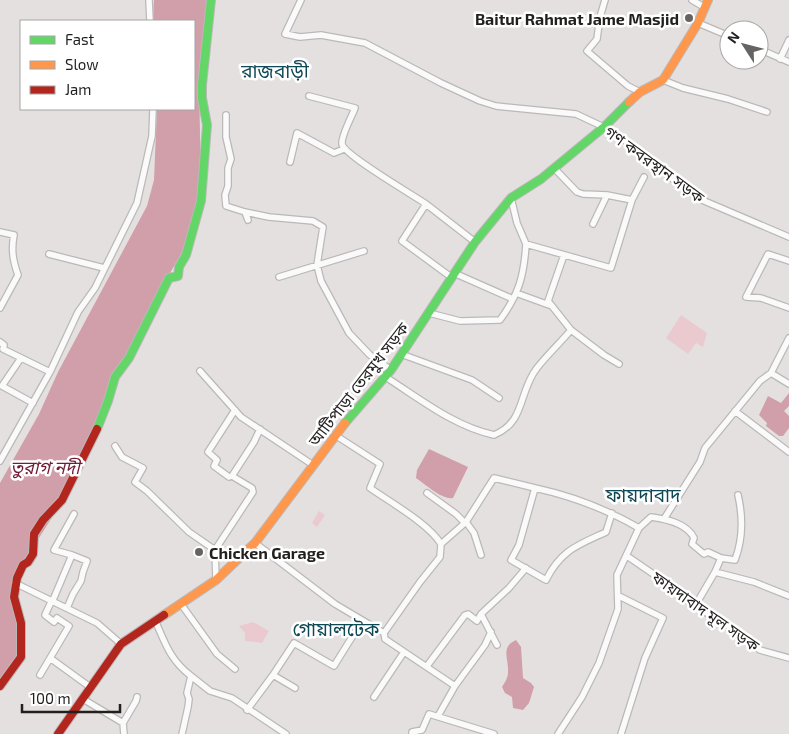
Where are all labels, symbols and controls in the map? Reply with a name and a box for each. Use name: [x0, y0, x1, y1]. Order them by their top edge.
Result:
place label: Baitur Rahmat Jame Masjid: [475, 9, 679, 28]
marker: Baitur Rahmat Jame Masjid: [683, 12, 695, 24]
legend: [20, 20, 195, 110]
north arrow: [719, 20, 769, 70]
text: N: [723, 28, 743, 46]
text: Fast: [65, 30, 95, 48]
text: Slow: [65, 55, 99, 73]
district label: রাজবাড়ী: [240, 59, 310, 82]
text: Jam: [65, 80, 91, 98]
street label: গণ কবরস্থান সড়ক: [601, 122, 709, 208]
street label: আটিপাড়া তেরমুখ সড়ক: [303, 318, 414, 451]
water label: তুরাগ নদী: [10, 456, 83, 479]
district label: ফায়দাবাদ: [604, 483, 681, 506]
place label: Chicken Garage: [209, 543, 325, 562]
marker: Chicken Garage: [193, 546, 205, 558]
street label: ফায়দাবাদ মূল সড়ক: [647, 566, 764, 656]
district label: গোয়ালটেক: [293, 617, 380, 640]
scale bar: [22, 682, 120, 714]
text: 100 m: [30, 689, 71, 707]

